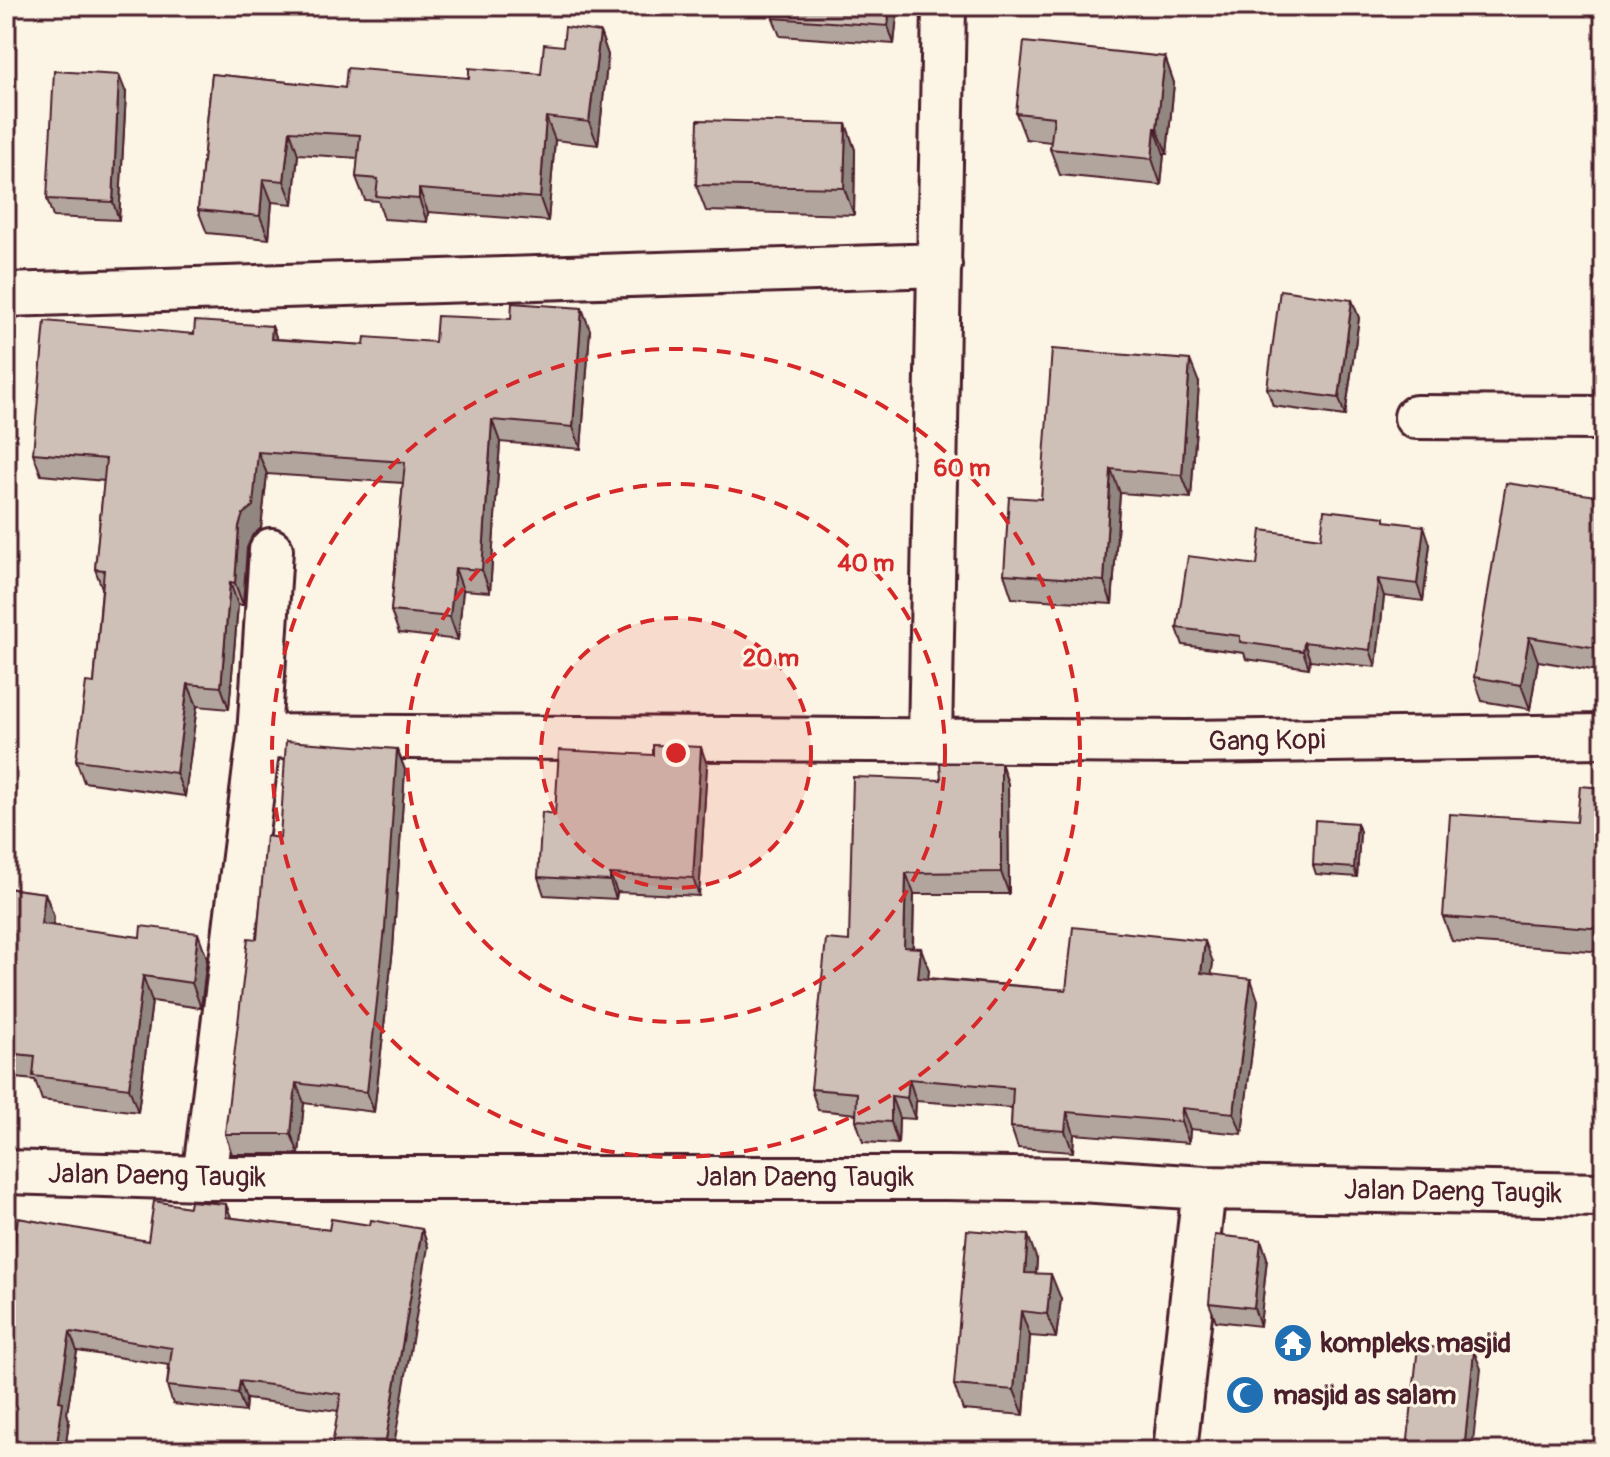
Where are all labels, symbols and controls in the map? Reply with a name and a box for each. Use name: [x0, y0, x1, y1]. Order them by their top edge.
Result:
text: 60 m: [934, 454, 990, 483]
text: 40 m: [838, 549, 894, 578]
text: 20 m: [743, 644, 799, 673]
street label: Gang Kopi: [1208, 722, 1326, 760]
centre of rings: [662, 739, 690, 767]
street label: Jalan Daeng Taugik: [48, 1157, 267, 1195]
street label: Jalan Daeng Taugik: [696, 1160, 914, 1195]
street label: Jalan Daeng Taugik: [1344, 1173, 1563, 1211]
temple icon: kompleks masjid: [1272, 1322, 1314, 1364]
place label: kompleks masjid: [1320, 1326, 1511, 1361]
mosque icon: masjid as salam: [1224, 1374, 1266, 1416]
place label: masjid as salam: [1273, 1378, 1456, 1413]

